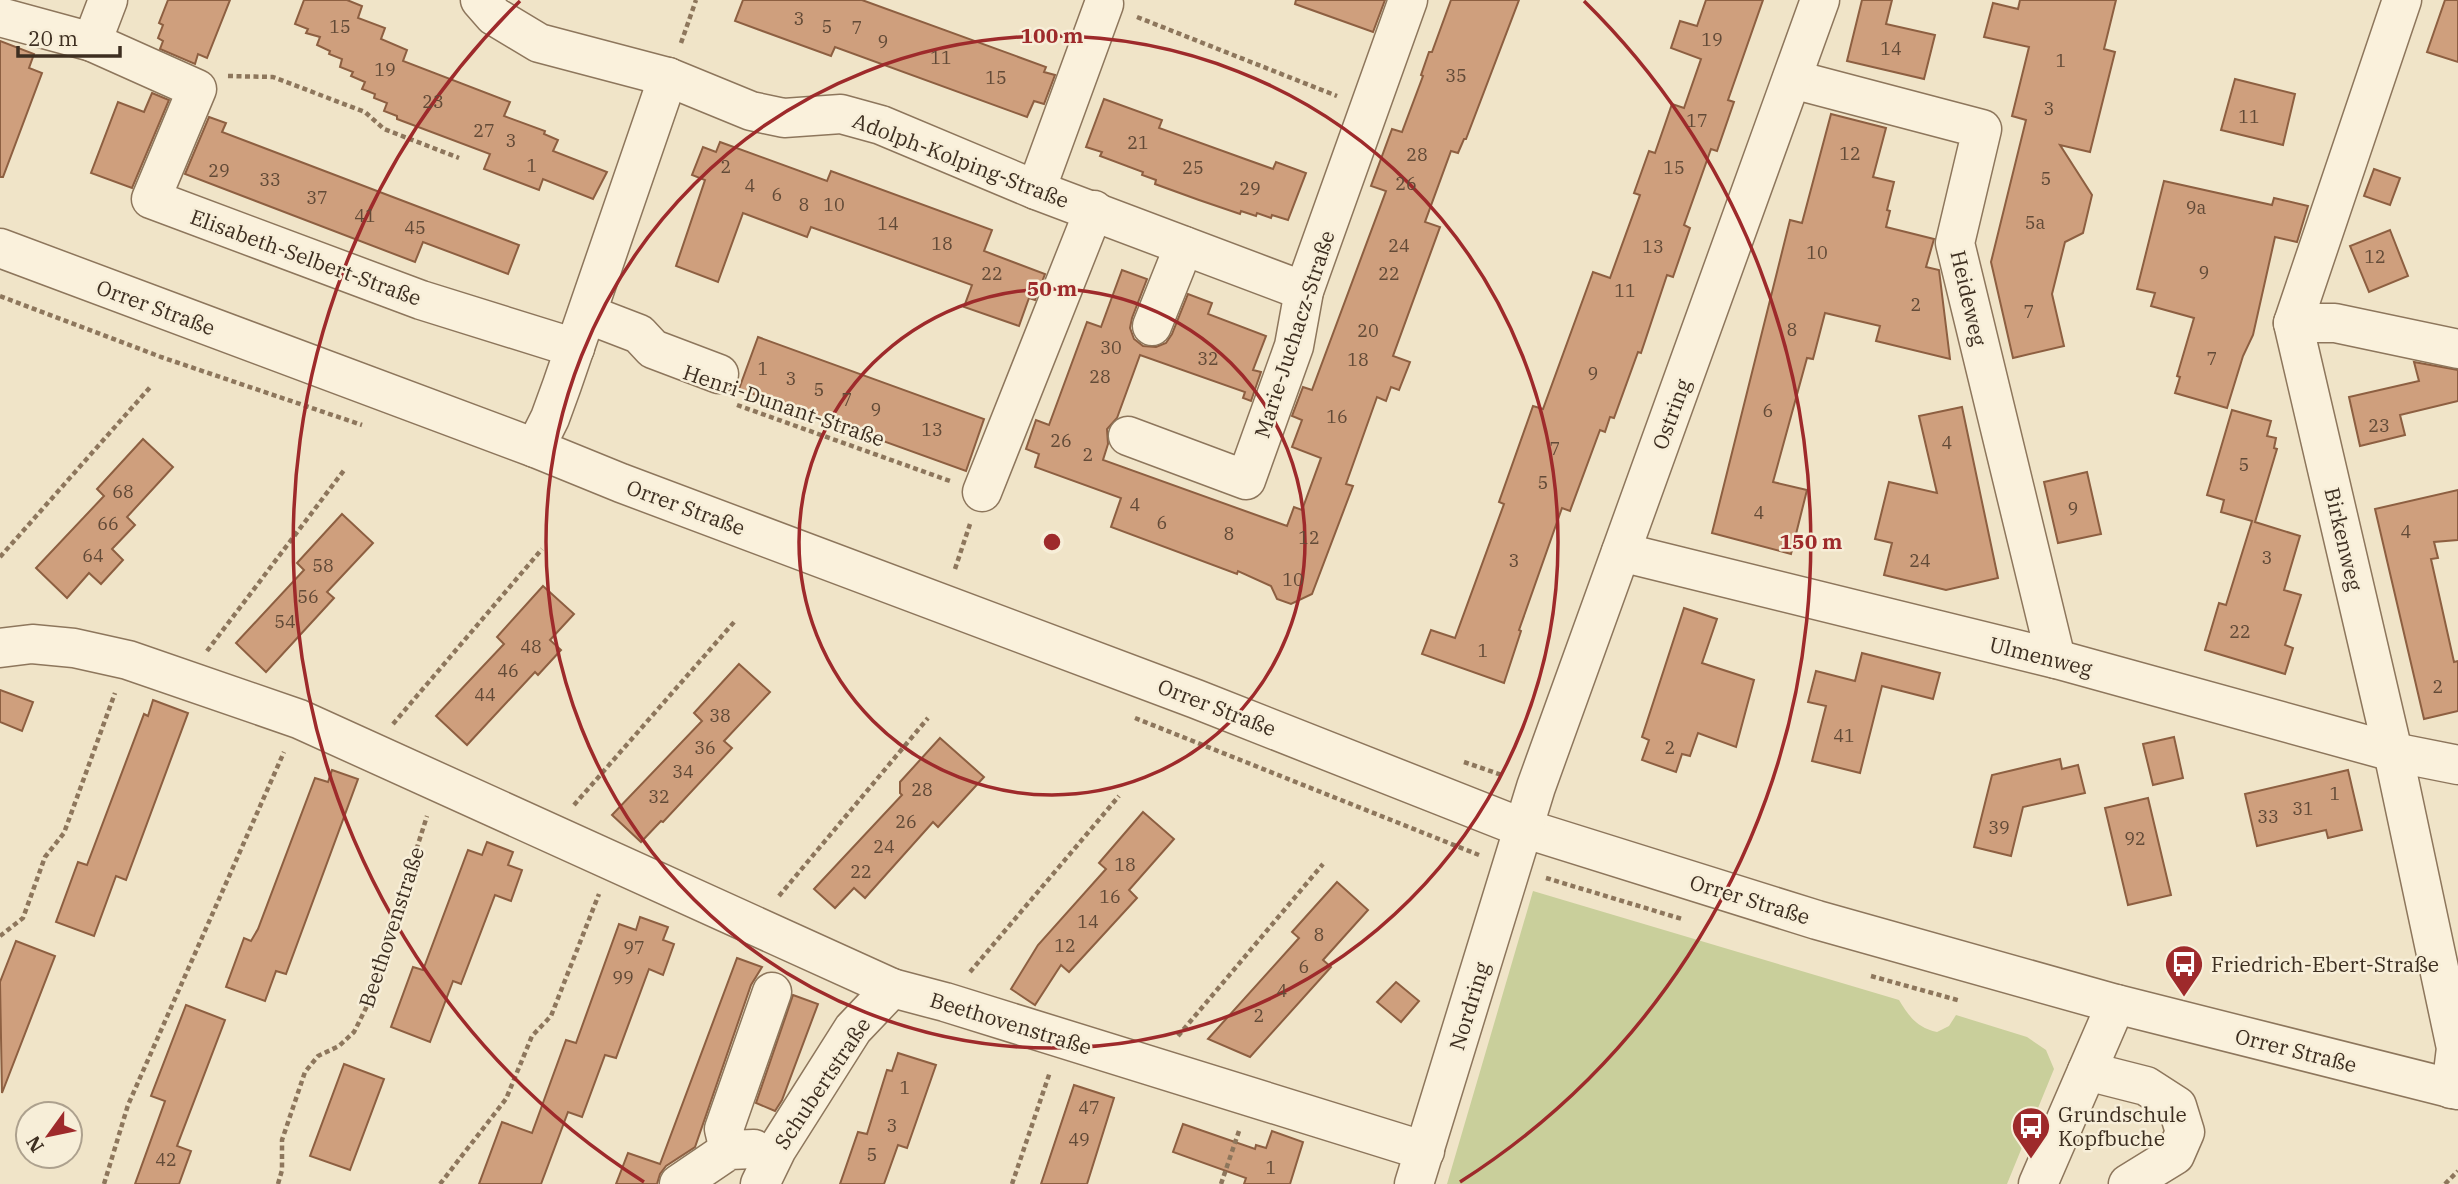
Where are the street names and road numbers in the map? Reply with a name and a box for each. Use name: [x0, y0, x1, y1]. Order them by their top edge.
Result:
street label: Adolph-Kolping-Straße: [849, 106, 1073, 214]
street label: Elisabeth-Selbert-Straße: [187, 202, 425, 312]
street label: Marie-Juchacz-Straße: [1247, 227, 1341, 441]
street label: Heideweg: [1944, 247, 1994, 349]
street label: Orrer Straße: [93, 273, 219, 341]
street label: Henri-Dunant-Straße: [679, 357, 889, 453]
street label: Ostring: [1645, 374, 1697, 453]
street label: Orrer Straße: [623, 473, 749, 541]
street label: Birkenweg: [2319, 485, 2370, 594]
street label: Ulmenweg: [1987, 630, 2096, 682]
street label: Orrer Straße: [1154, 672, 1280, 742]
street label: Beethovenstraße: [352, 843, 430, 1011]
street label: Orrer Straße: [1686, 867, 1814, 931]
street label: Nordring: [1442, 958, 1496, 1054]
street label: Beethovenstraße: [927, 985, 1095, 1061]
street label: Schubertstraße: [768, 1012, 876, 1154]
street label: Orrer Straße: [2232, 1021, 2360, 1079]

